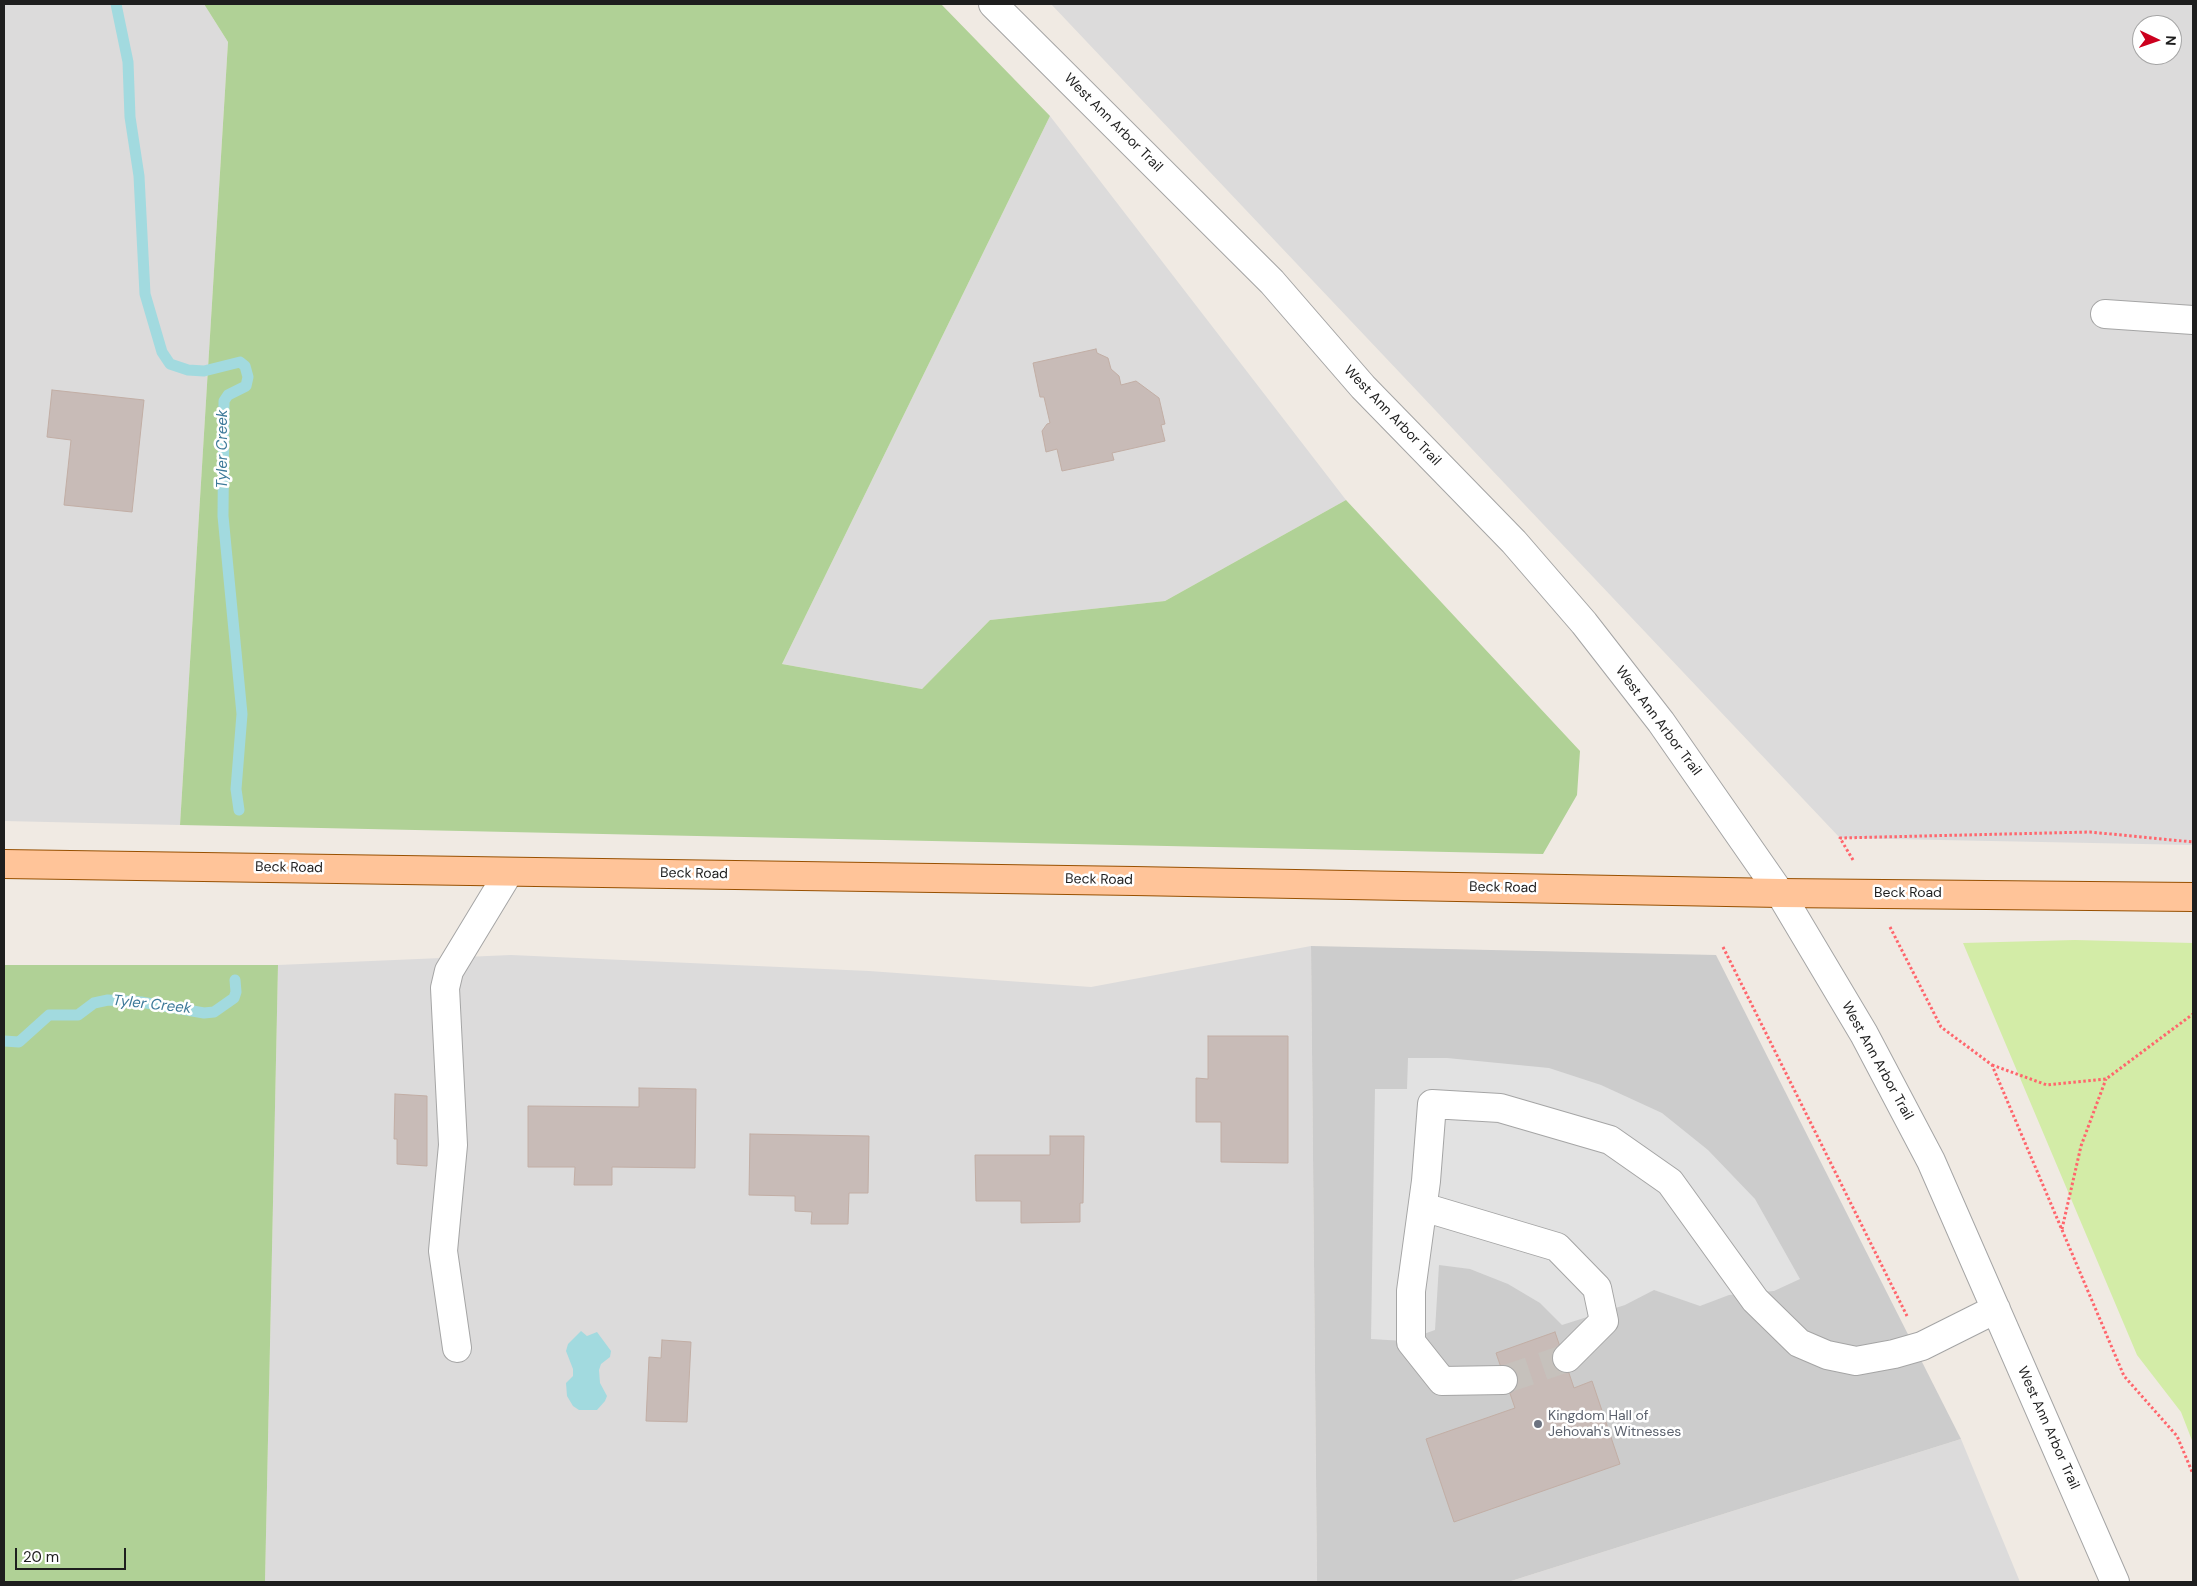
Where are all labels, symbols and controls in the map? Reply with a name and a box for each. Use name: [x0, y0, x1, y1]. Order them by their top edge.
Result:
north arrow: [2132, 15, 2182, 65]
text: N: [2162, 35, 2180, 46]
street label: West Ann Arbor Trail: [1060, 70, 1166, 176]
street label: West Ann Arbor Trail: [1340, 362, 1444, 470]
water label: Tyler Creek: [214, 410, 232, 488]
street label: West Ann Arbor Trail: [1611, 663, 1705, 779]
street label: Beck Road: [255, 859, 323, 877]
street label: Beck Road: [660, 865, 728, 883]
street label: Beck Road: [1065, 871, 1133, 889]
street label: Beck Road: [1469, 879, 1537, 897]
street label: Beck Road: [1874, 885, 1942, 901]
water label: Tyler Creek: [112, 992, 192, 1018]
street label: West Ann Arbor Trail: [1838, 999, 1916, 1123]
street label: West Ann Arbor Trail: [2013, 1364, 2083, 1492]
place label: Kingdom Hall of Jehovah's Witnesses: [1548, 1408, 1681, 1440]
marker: Kingdom Hall of Jehovah's Witnesses: [1532, 1418, 1544, 1430]
scale bar: [18, 1538, 129, 1570]
text: 20 m: [23, 1547, 59, 1567]

